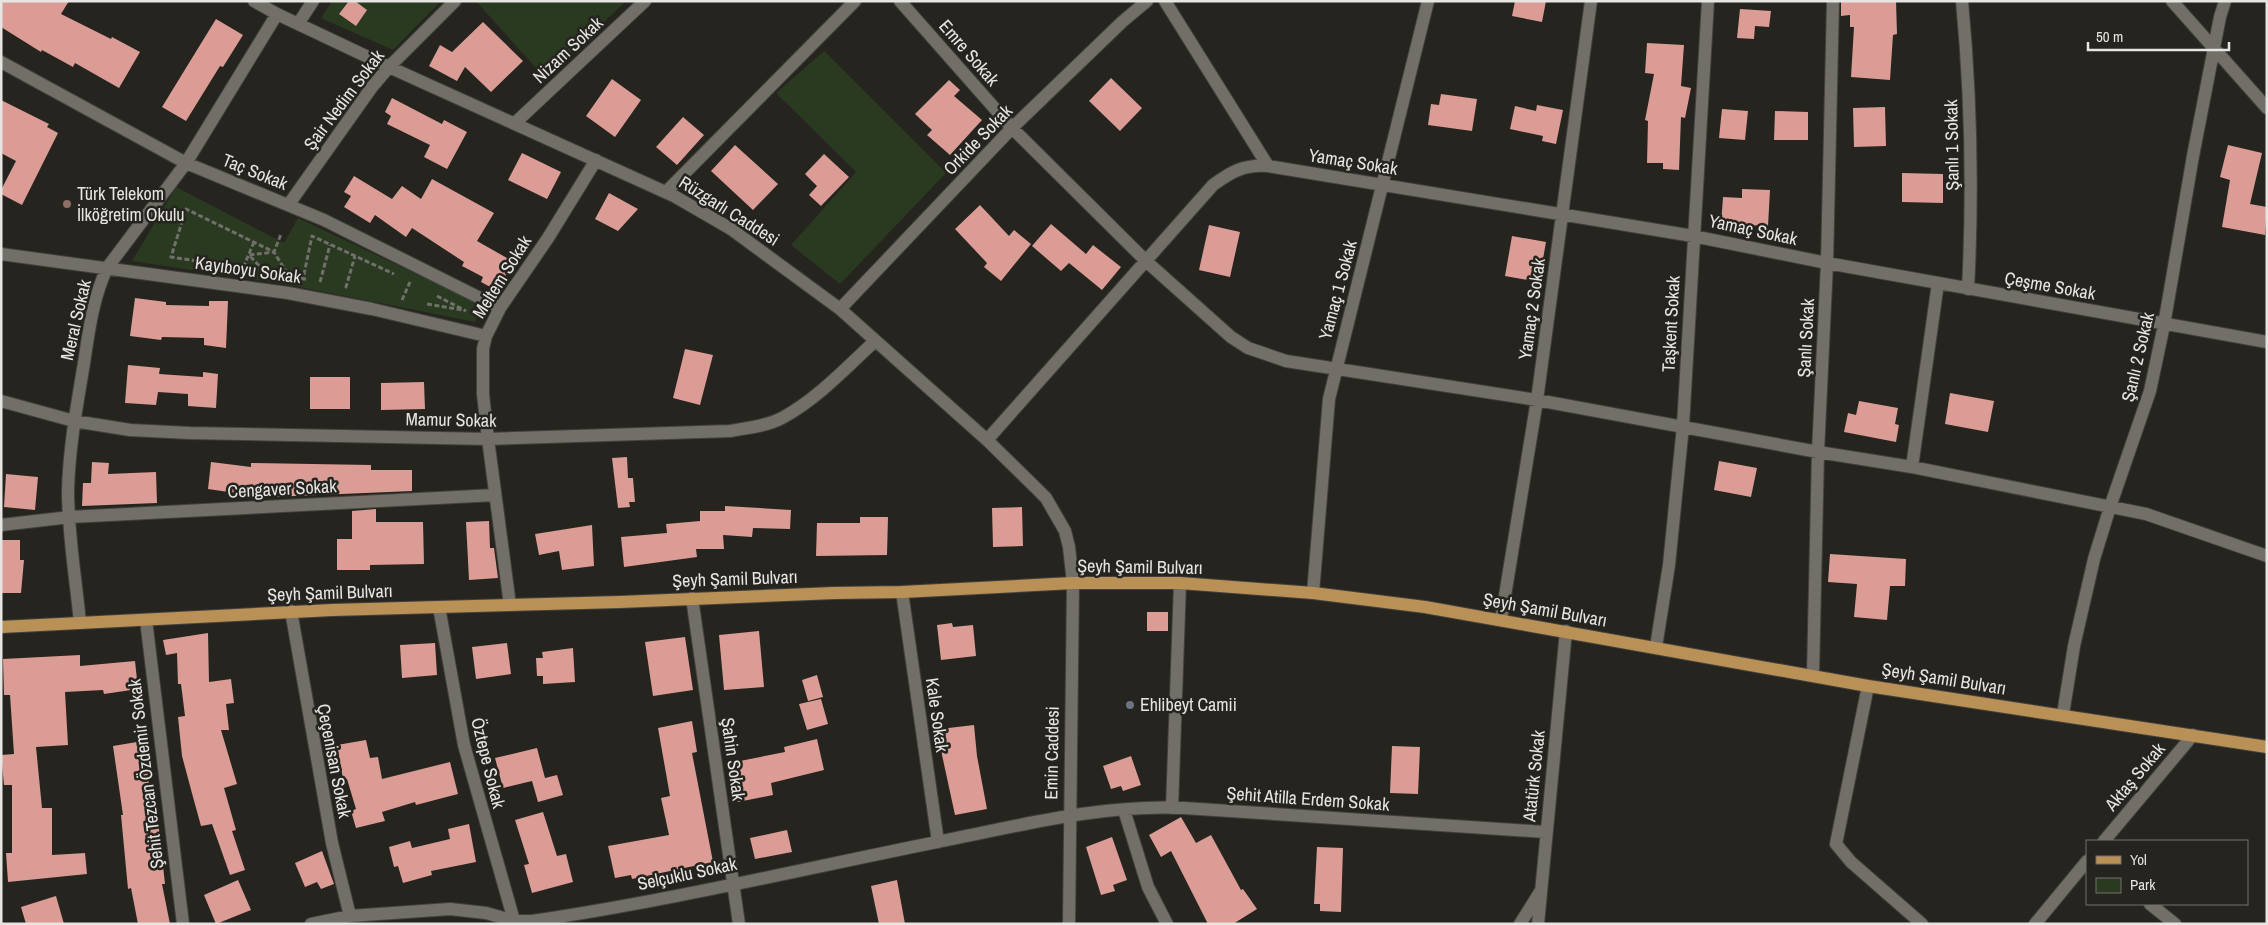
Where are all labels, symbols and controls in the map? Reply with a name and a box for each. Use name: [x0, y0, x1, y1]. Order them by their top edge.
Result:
street label: Nizam Sokak: [527, 10, 609, 89]
street label: Emre Sokak: [934, 14, 1006, 92]
scale bar: [2088, 20, 2229, 52]
text: 50 m: [2096, 26, 2123, 47]
street label: Şair Nedim Sokak: [298, 44, 390, 155]
street label: Orkide Sokak: [938, 98, 1018, 181]
street label: Şanlı 1 Sokak: [1938, 99, 1965, 191]
street label: Yamaç Sokak: [1307, 142, 1400, 181]
street label: Taç Sokak: [219, 147, 292, 196]
street label: Rüzgarlı Caddesi: [674, 170, 784, 251]
place label: Türk Telekom İlköğretim Okulu: [77, 181, 184, 227]
marker: Türk Telekom İlköğretim Okulu: [61, 198, 73, 210]
street label: Yamaç Sokak: [1706, 208, 1800, 251]
street label: Meltem Sokak: [466, 230, 537, 323]
street label: Yamaç 1 Sokak: [1312, 237, 1363, 343]
street label: Kayıboyu Sokak: [194, 250, 303, 289]
street label: Yamaç 2 Sokak: [1512, 256, 1551, 361]
street label: Çeşme Sokak: [2003, 265, 2098, 306]
street label: Taşkent Sokak: [1655, 275, 1686, 373]
street label: Meral Sokak: [54, 277, 97, 363]
street label: Şanlı Sokak: [1791, 297, 1820, 378]
street label: Şanlı 2 Sokak: [2115, 309, 2160, 404]
street label: Mamur Sokak: [405, 406, 497, 433]
street label: Cengaver Sokak: [227, 473, 338, 504]
street label: Şeyh Şamil Bulvarı: [1077, 553, 1203, 580]
street label: Şeyh Şamil Bulvarı: [672, 564, 798, 593]
street label: Şeyh Şamil Bulvarı: [267, 578, 393, 607]
street label: Şeyh Şamil Bulvarı: [1481, 586, 1609, 633]
street label: Şeyh Şamil Bulvarı: [1880, 656, 2008, 701]
street label: Kale Sokak: [920, 676, 955, 754]
street label: Şehit Tezcan Özdemir Sokak: [121, 677, 170, 870]
place label: Ehlibeyt Camii: [1140, 692, 1237, 717]
marker: Ehlibeyt Camii: [1124, 699, 1136, 711]
street label: Çeçenisan Sokak: [311, 702, 358, 821]
street label: Emin Caddesi: [1038, 706, 1065, 800]
street label: Öztepe Sokak: [465, 715, 512, 811]
street label: Şahin Sokak: [715, 716, 752, 803]
street label: Atatürk Sokak: [1516, 728, 1551, 824]
street label: Aktaş Sokak: [2098, 737, 2171, 817]
street label: Şehit Atilla Erdem Sokak: [1226, 780, 1391, 817]
legend: [2086, 840, 2248, 905]
text: Yol: [2130, 849, 2147, 870]
street label: Selçuklu Sokak: [635, 851, 739, 896]
text: Park: [2130, 874, 2156, 895]

